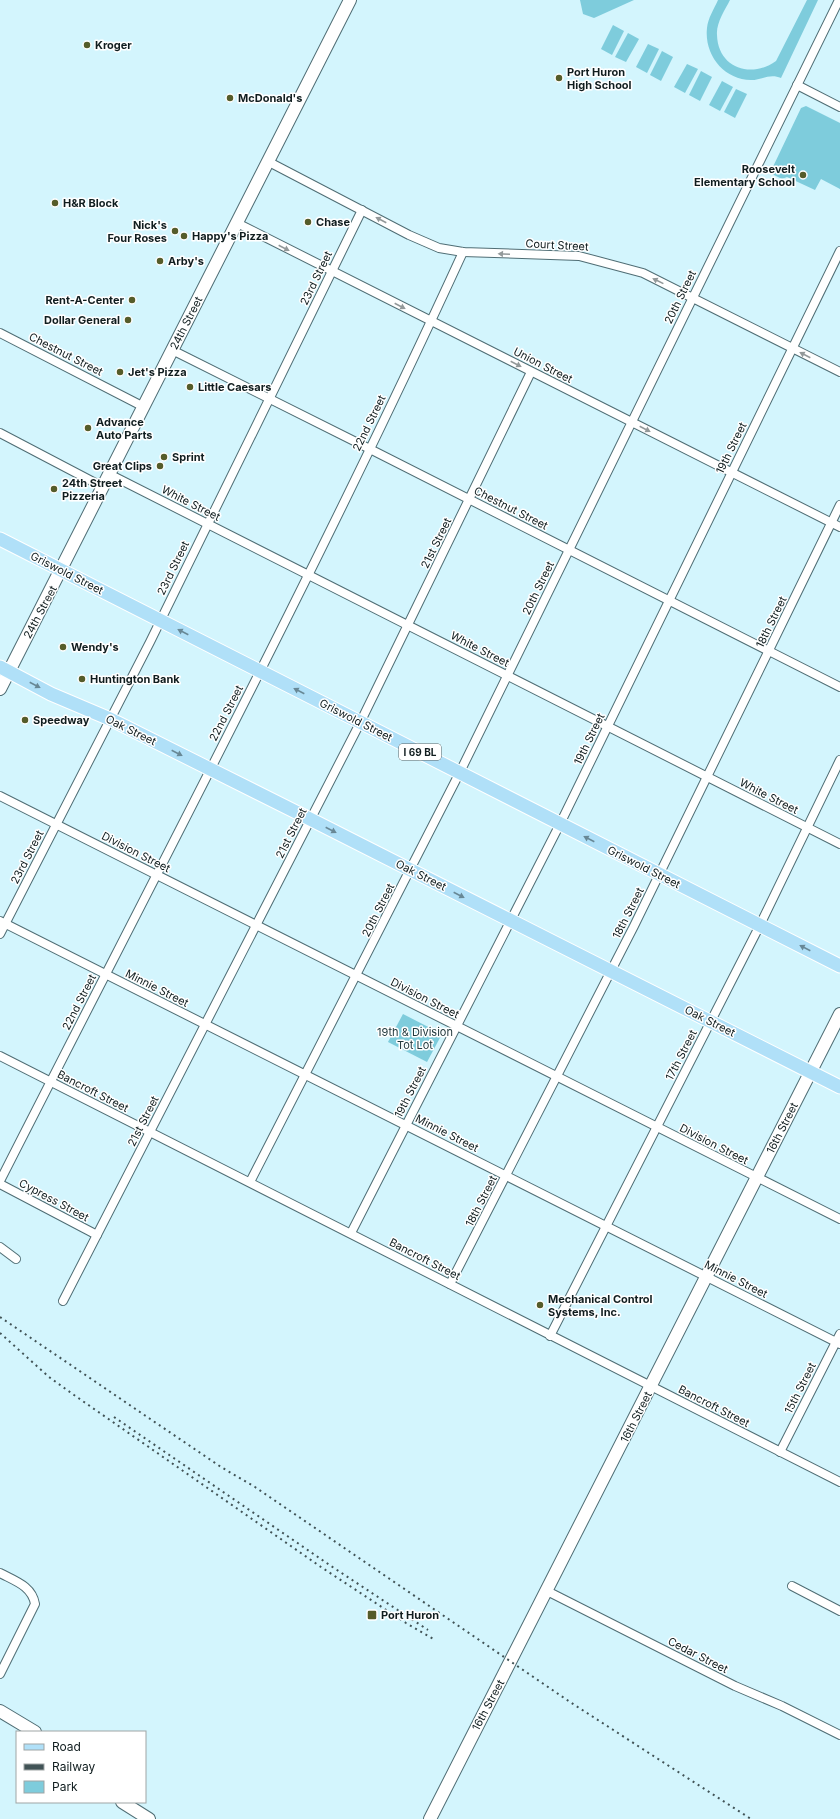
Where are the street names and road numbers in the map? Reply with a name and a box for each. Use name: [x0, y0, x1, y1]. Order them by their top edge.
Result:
street label: Court Street: [525, 236, 589, 254]
street label: 23rd Street: [297, 248, 335, 307]
street label: 20th Street: [661, 267, 699, 326]
street label: 24th Street: [167, 294, 206, 352]
street label: Chestnut Street: [27, 329, 106, 379]
street label: Union Street: [511, 344, 575, 386]
street label: 22nd Street: [349, 392, 389, 453]
street label: 19th Street: [712, 420, 750, 476]
street label: White Street: [159, 482, 223, 524]
street label: Chestnut Street: [472, 483, 551, 533]
street label: 21st Street: [418, 515, 454, 571]
street label: 23rd Street: [154, 538, 192, 597]
street label: Griswold Street: [28, 549, 106, 598]
street label: 20th Street: [519, 558, 557, 617]
street label: 24th Street: [20, 583, 60, 641]
street label: 18th Street: [753, 594, 790, 650]
street label: White Street: [448, 628, 512, 670]
street label: 22nd Street: [206, 682, 246, 743]
street label: Griswold Street: [317, 696, 395, 745]
street label: 19th Street: [570, 711, 608, 767]
street label: Oak Street: [103, 712, 159, 748]
road number: I 69 BL: [399, 744, 441, 760]
street label: White Street: [737, 775, 801, 817]
street label: 21st Street: [272, 805, 310, 861]
street label: 23rd Street: [8, 827, 47, 886]
street label: Division Street: [99, 829, 173, 875]
street label: Griswold Street: [605, 843, 683, 892]
street label: Oak Street: [393, 856, 449, 894]
street label: 20th Street: [359, 881, 398, 939]
street label: 18th Street: [609, 885, 647, 941]
street label: Minnie Street: [123, 966, 191, 1010]
street label: 22nd Street: [59, 971, 99, 1032]
street label: Division Street: [388, 975, 462, 1021]
street label: Oak Street: [682, 1002, 738, 1040]
street label: 17th Street: [662, 1027, 700, 1083]
street label: 19th Street: [391, 1064, 429, 1120]
street label: Bancroft Street: [55, 1067, 131, 1115]
street label: 21st Street: [124, 1093, 162, 1149]
street label: 16th Street: [763, 1100, 801, 1156]
street label: Minnie Street: [413, 1111, 481, 1155]
street label: Division Street: [677, 1121, 751, 1167]
street label: 18th Street: [462, 1173, 500, 1229]
street label: Cypress Street: [17, 1176, 92, 1224]
street label: Bancroft Street: [387, 1235, 463, 1283]
street label: Minnie Street: [702, 1257, 770, 1301]
street label: 15th Street: [781, 1360, 819, 1416]
street label: Bancroft Street: [676, 1382, 752, 1430]
street label: 16th Street: [617, 1389, 655, 1445]
street label: Cedar Street: [666, 1634, 731, 1676]
street label: 16th Street: [469, 1677, 507, 1733]

